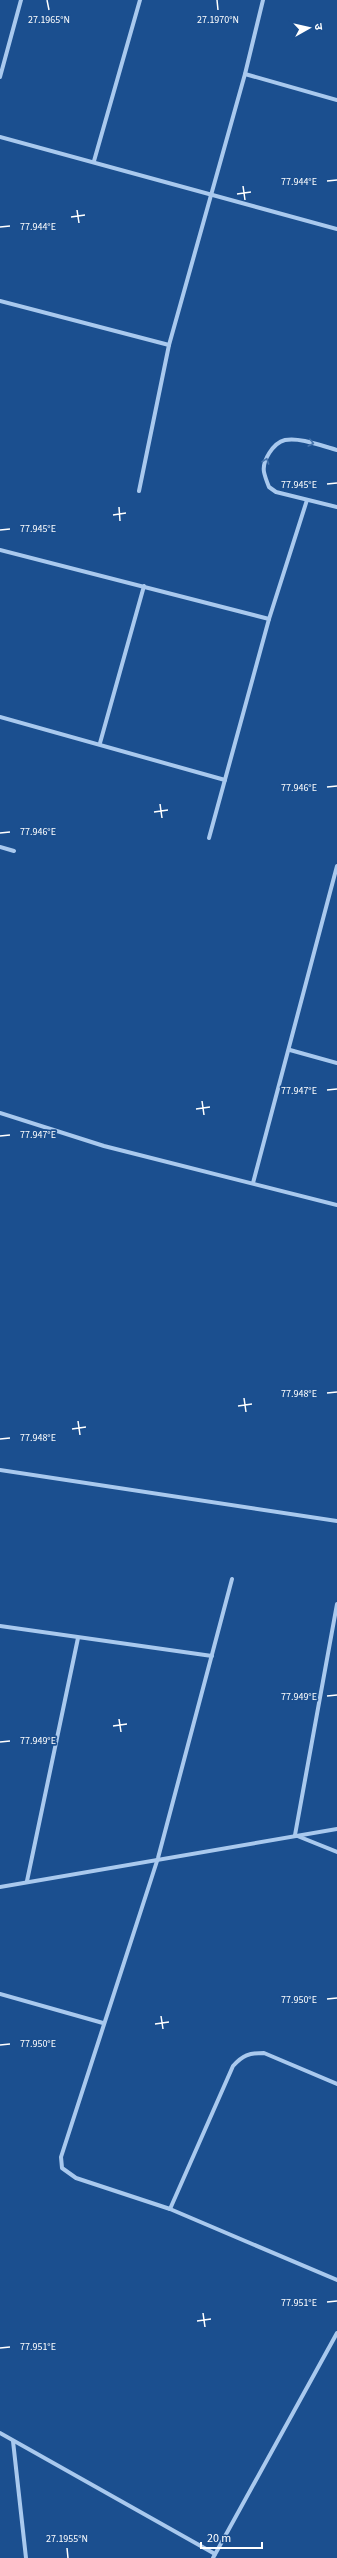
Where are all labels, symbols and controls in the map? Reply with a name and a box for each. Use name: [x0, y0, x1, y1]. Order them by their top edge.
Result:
north arrow: [289, 8, 329, 48]
text: 27.1965°N: [28, 13, 70, 27]
text: 27.1970°N: [197, 13, 239, 27]
text: उ: [311, 22, 326, 31]
text: 77.944°E: [281, 175, 317, 189]
text: 77.944°E: [20, 220, 56, 234]
one-way arrow: [308, 439, 314, 447]
one-way arrow: [262, 457, 270, 464]
text: 77.945°E: [281, 478, 317, 492]
text: 77.945°E: [20, 522, 56, 536]
text: 77.946°E: [281, 781, 317, 795]
text: 77.946°E: [20, 825, 56, 839]
text: 77.947°E: [281, 1084, 317, 1098]
text: 77.947°E: [20, 1128, 56, 1142]
text: 77.948°E: [281, 1387, 317, 1401]
text: 77.948°E: [20, 1431, 56, 1445]
text: 77.949°E: [281, 1690, 317, 1704]
text: 77.949°E: [20, 1734, 56, 1748]
text: 77.950°E: [281, 1993, 317, 2007]
text: 77.950°E: [20, 2037, 56, 2051]
text: 77.951°E: [281, 2296, 317, 2310]
text: 77.951°E: [20, 2340, 56, 2354]
scale bar: [201, 2524, 262, 2550]
text: 20 m: [207, 2530, 231, 2547]
text: 27.1955°N: [46, 2532, 88, 2546]

